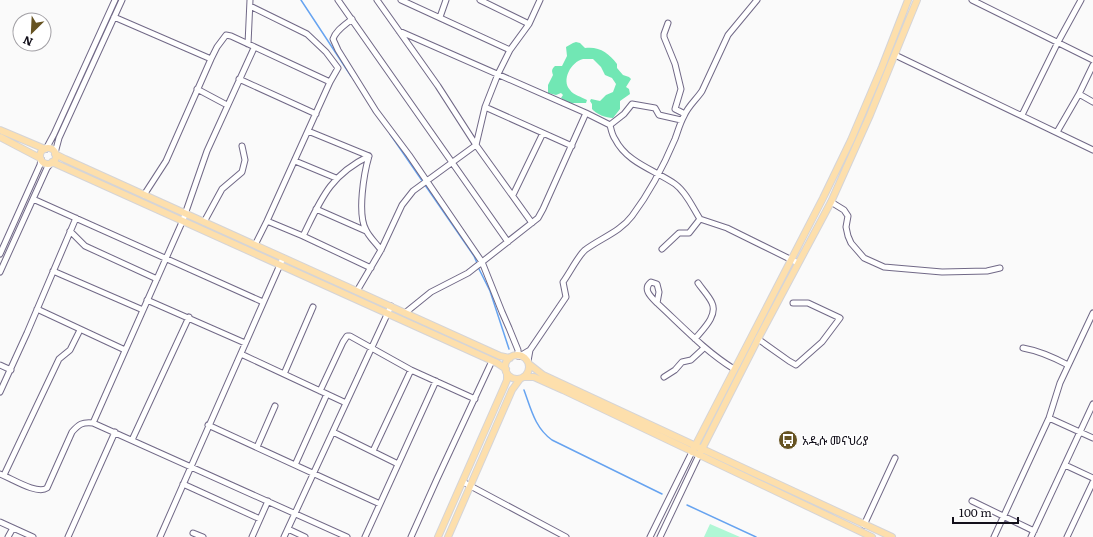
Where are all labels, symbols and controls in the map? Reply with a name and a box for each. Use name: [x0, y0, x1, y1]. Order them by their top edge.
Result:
north arrow: [12, 12, 52, 52]
text: N: [20, 33, 35, 51]
bus stop icon: አዲሱ መናህሪያ: [777, 429, 799, 451]
place label: አዲሱ መናህሪያ: [802, 431, 869, 449]
scale bar: [953, 499, 1018, 525]
text: 100 m: [959, 503, 992, 521]

